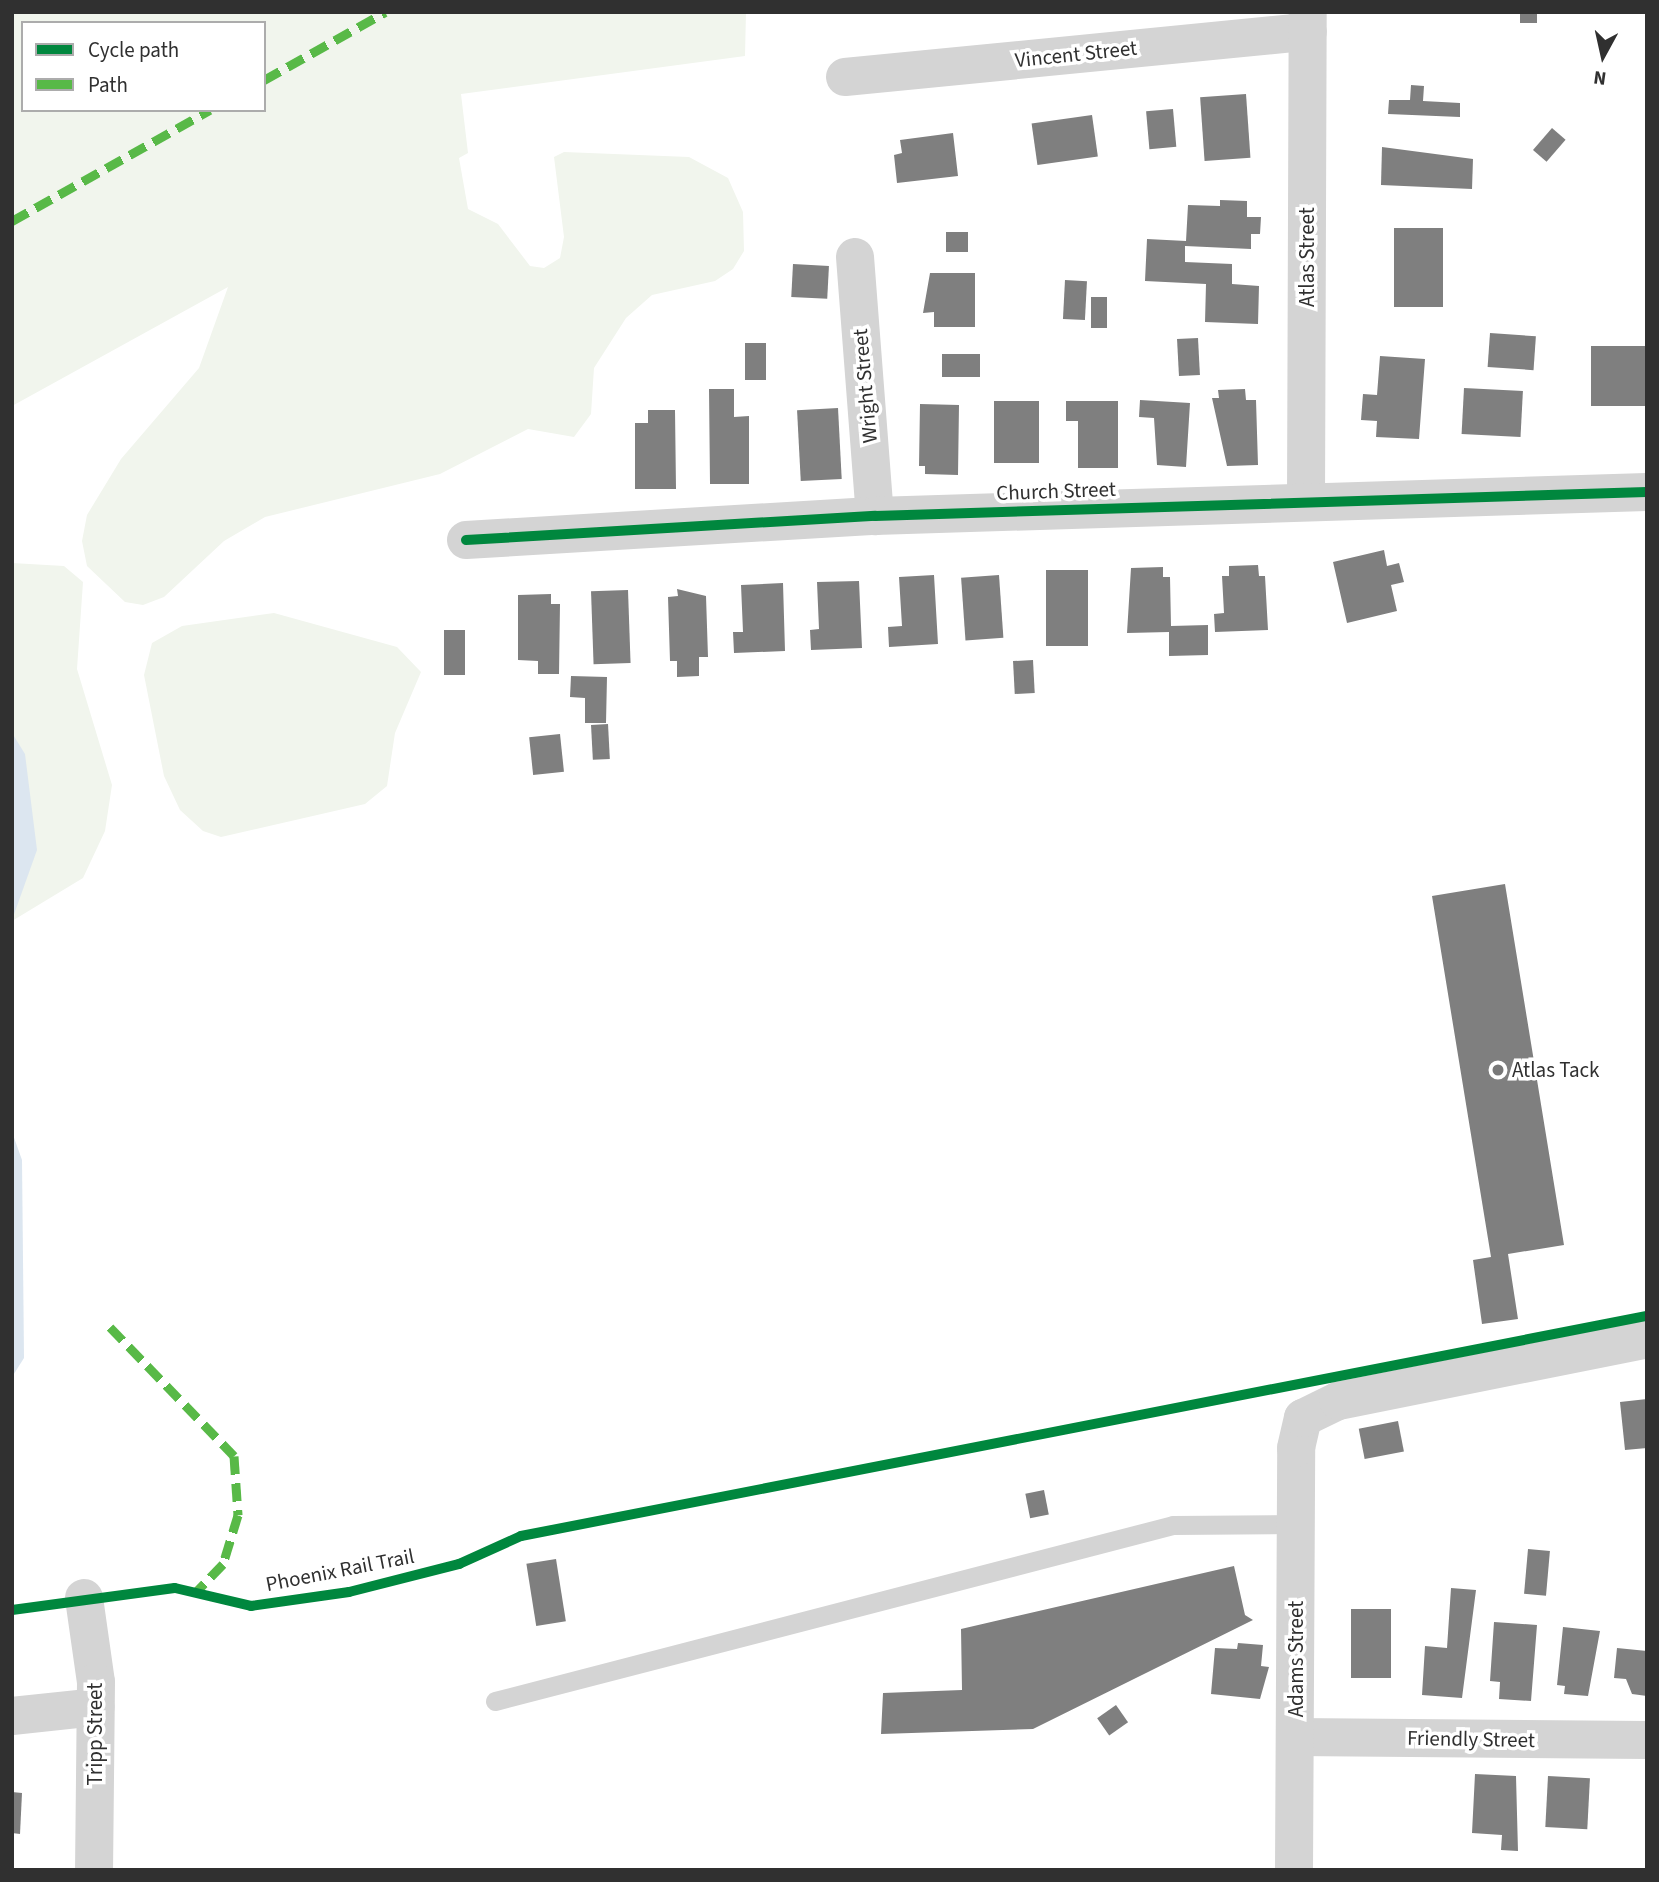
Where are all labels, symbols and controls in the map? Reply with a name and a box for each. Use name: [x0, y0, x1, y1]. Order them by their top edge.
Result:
legend: [21, 21, 266, 112]
north arrow: [1568, 21, 1638, 91]
text: Cycle path: [88, 35, 179, 65]
street label: Vincent Street: [1014, 35, 1138, 73]
text: N: [1592, 63, 1608, 92]
text: Path: [88, 70, 128, 100]
street label: Atlas Street: [1294, 207, 1320, 307]
street label: Wright Street: [847, 328, 883, 444]
street label: Church Street: [996, 476, 1116, 506]
place label: Atlas Tack: [1512, 1057, 1599, 1083]
marker: Atlas Tack: [1490, 1062, 1506, 1078]
street label: Phoenix Rail Trail: [264, 1543, 416, 1597]
street label: Adams Street: [1283, 1601, 1309, 1717]
street label: Tripp Street: [82, 1683, 108, 1785]
street label: Friendly Street: [1407, 1725, 1535, 1753]

